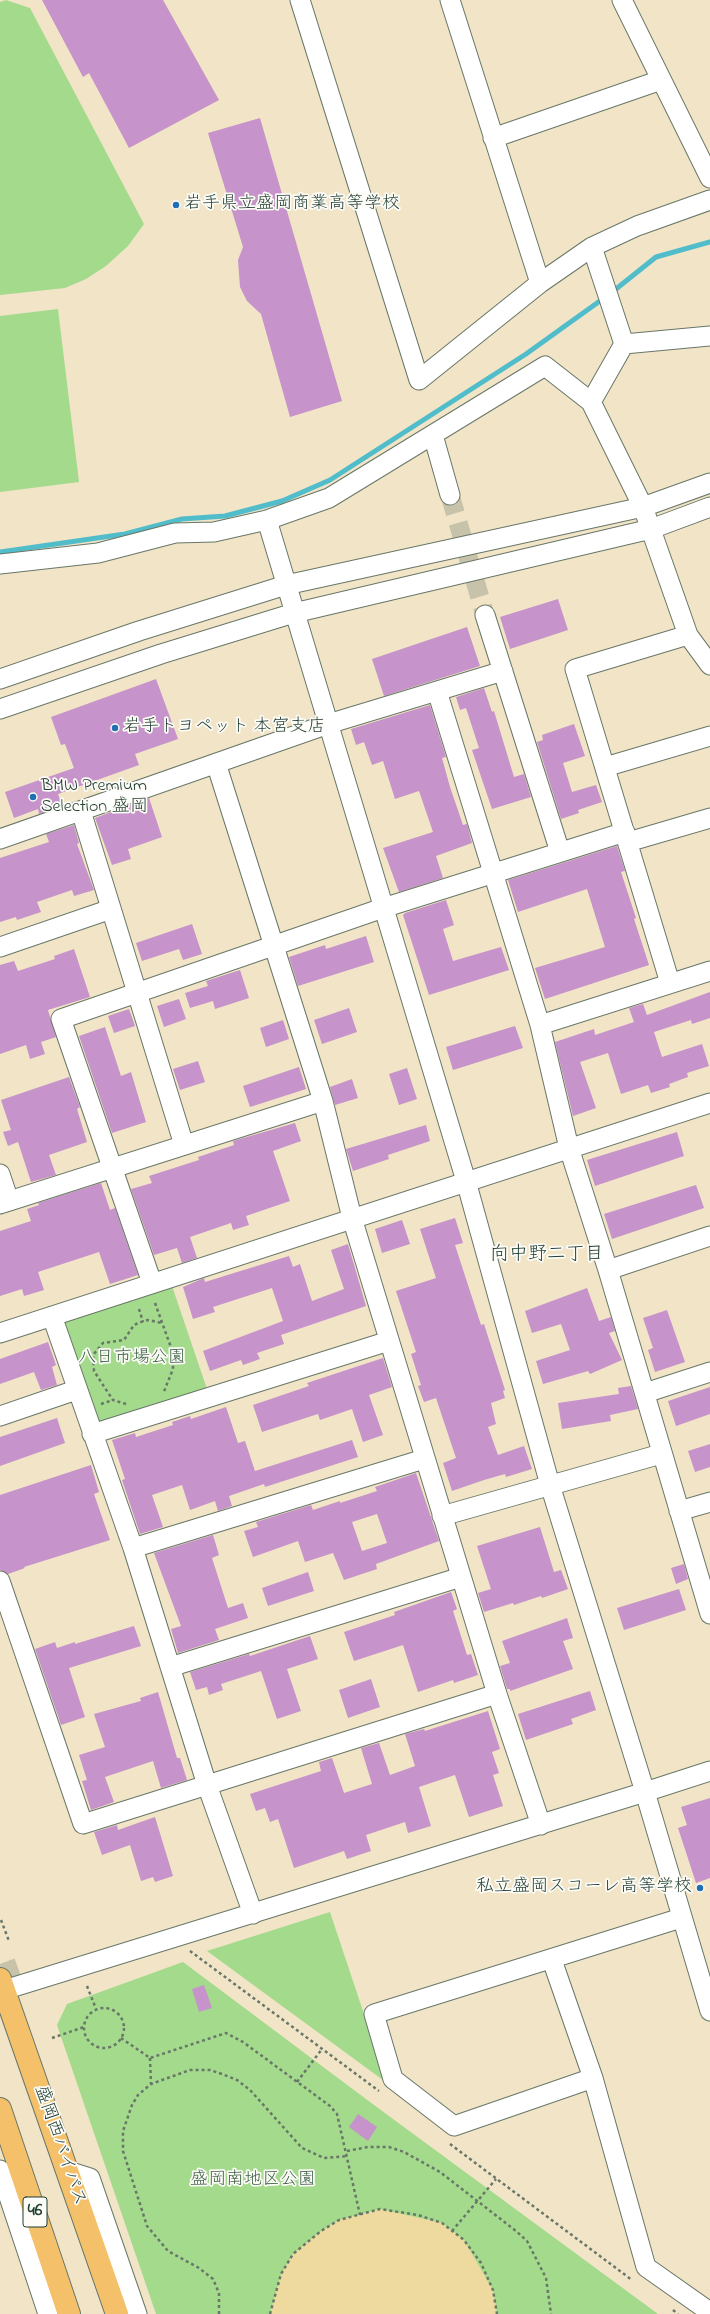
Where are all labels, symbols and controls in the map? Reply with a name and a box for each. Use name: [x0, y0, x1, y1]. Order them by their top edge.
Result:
place label: 岩手県立盛岡商業高等学校: [184, 194, 400, 216]
marker: 岩手県立盛岡商業高等学校: [171, 200, 181, 210]
place label: 岩手トヨペット 本宮支店: [123, 717, 325, 739]
marker: 岩手トヨペット 本宮支店: [110, 723, 120, 733]
place label: BMW Premium Selection 盛岡: [41, 776, 148, 818]
marker: BMW Premium Selection 盛岡: [28, 792, 38, 802]
district label: 向中野二丁目: [490, 1245, 604, 1267]
park label: 八日市場公園: [78, 1348, 186, 1370]
place label: 私立盛岡スコーレ高等学校: [476, 1877, 692, 1899]
marker: 私立盛岡スコーレ高等学校: [695, 1883, 705, 1893]
street label: 盛岡西バイパス: [28, 2083, 90, 2209]
park label: 盛岡南地区公園: [190, 2170, 316, 2192]
road number: 46: [23, 2197, 47, 2227]

